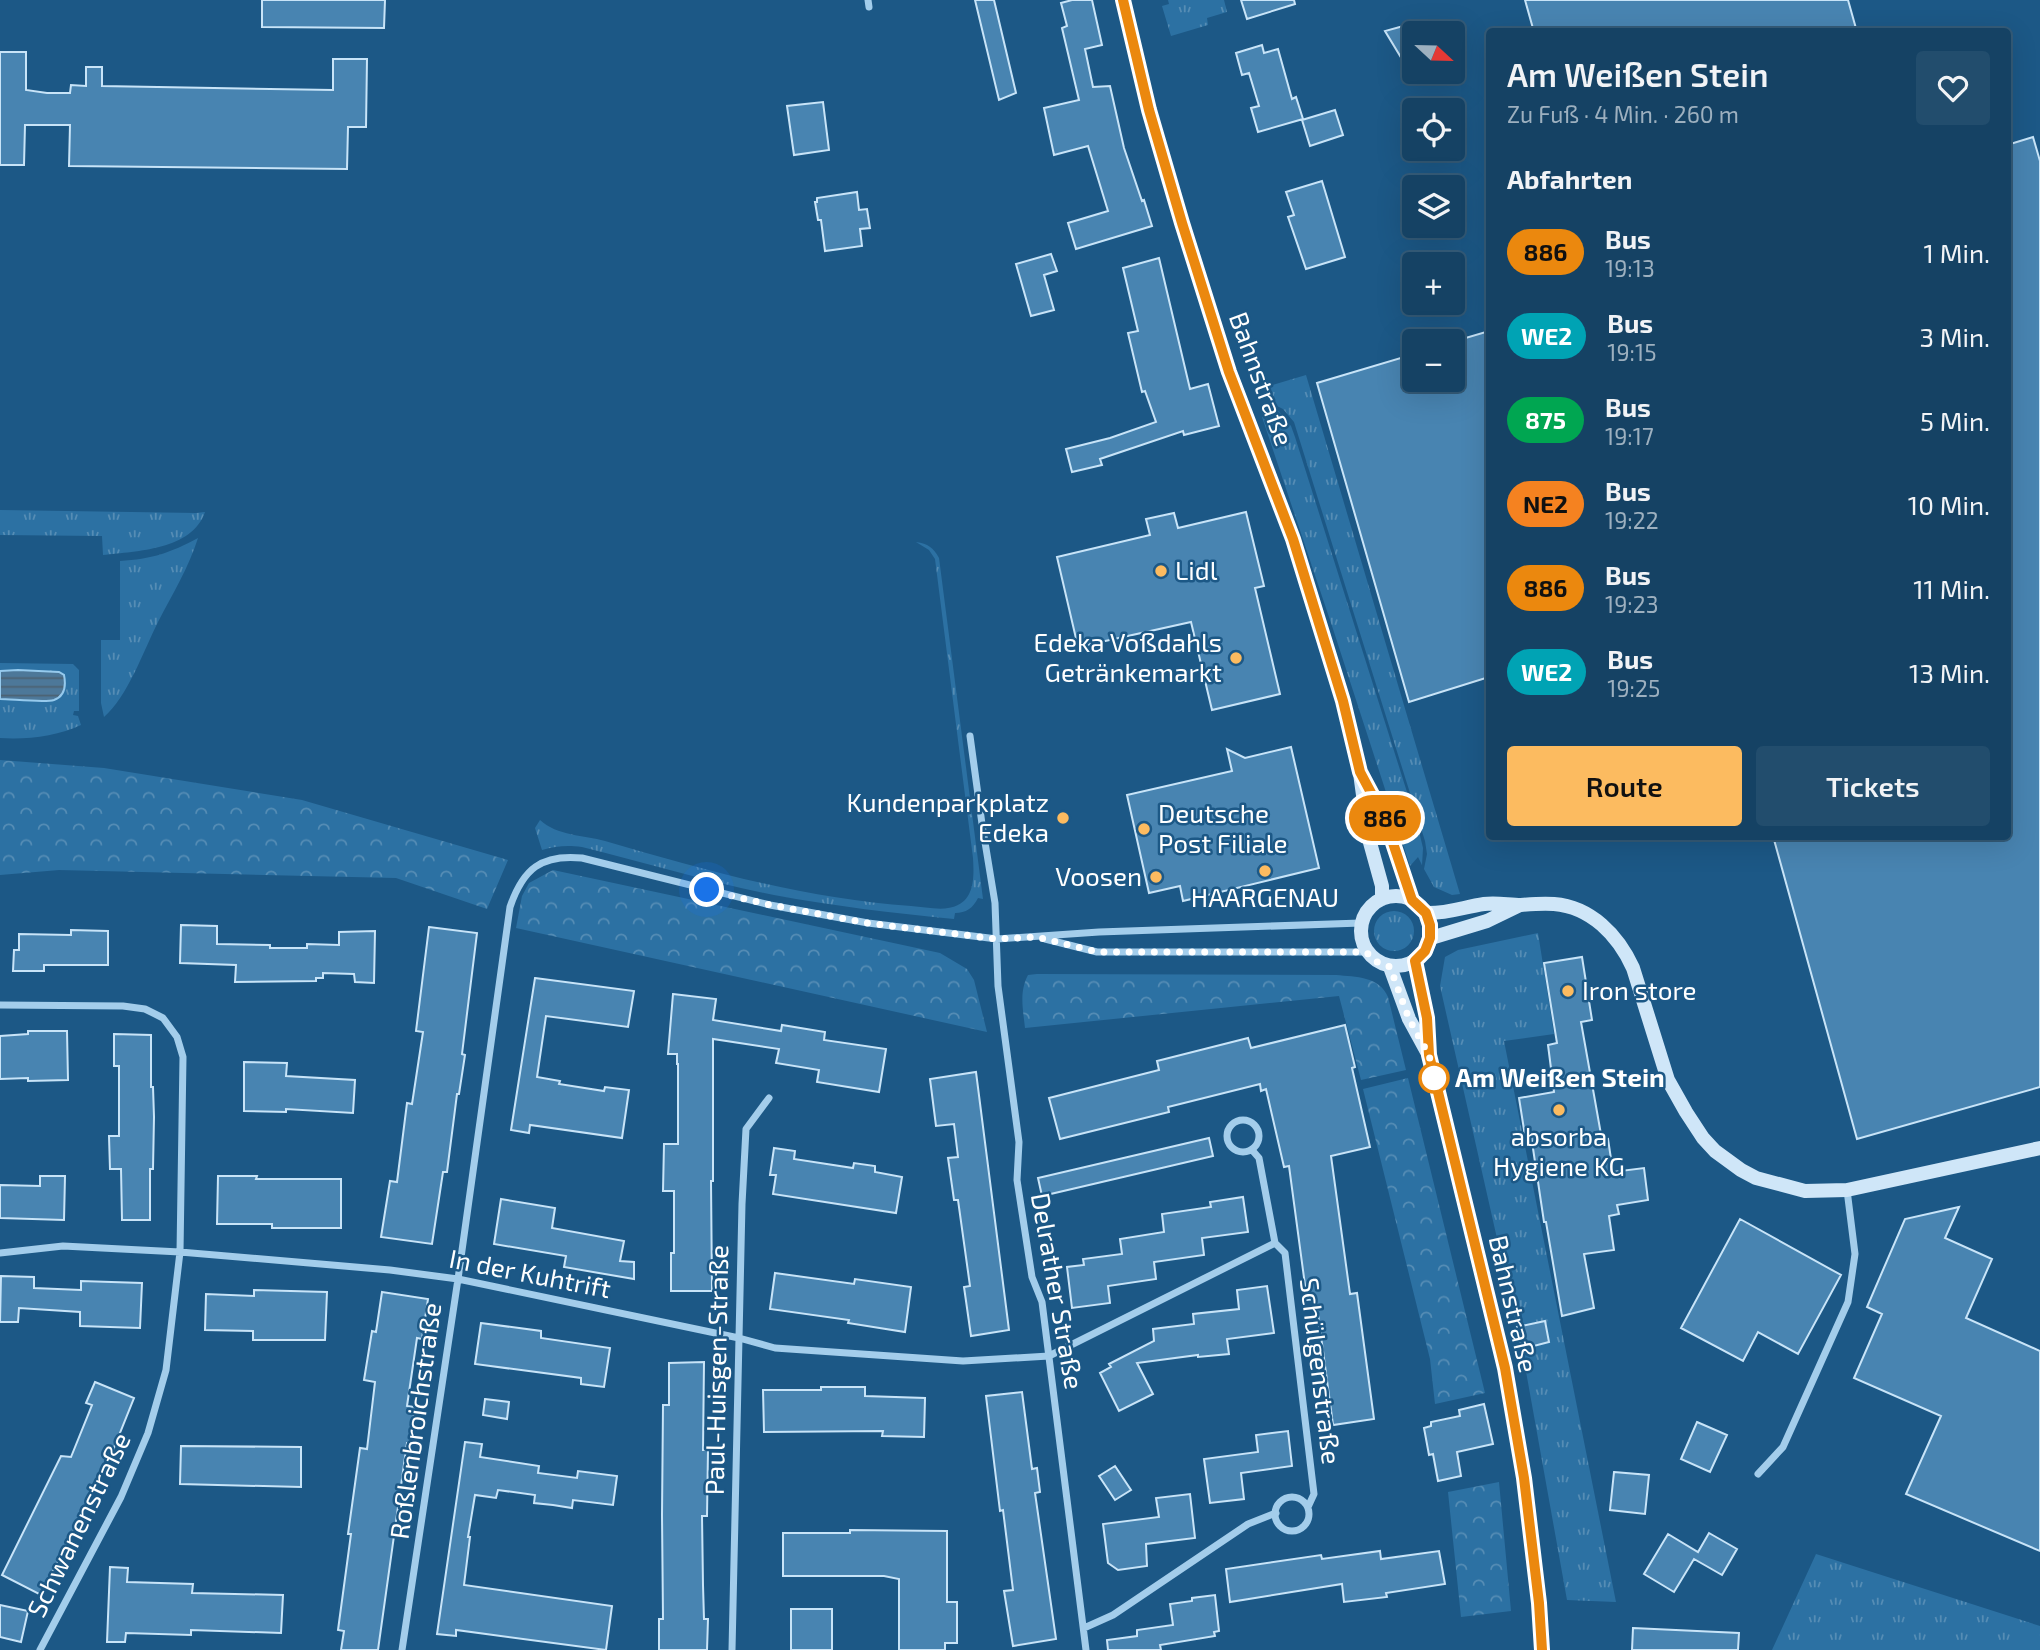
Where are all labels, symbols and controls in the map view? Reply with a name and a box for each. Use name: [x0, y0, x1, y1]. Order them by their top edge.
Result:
north arrow: [1402, 21, 1465, 84]
map controls: [1402, 21, 1465, 392]
button: heart: [1916, 51, 1990, 125]
text: Am Weißen Stein: [1507, 54, 1769, 94]
button: locate: [1402, 98, 1465, 161]
text: Zu Fuß · 4 Min. · 260 m: [1507, 100, 1739, 128]
text: Abfahrten: [1507, 163, 1632, 194]
button: layers: [1402, 175, 1465, 238]
text: Bus: [1605, 223, 1651, 254]
text: 886: [1523, 237, 1568, 266]
text: 1 Min.: [1924, 237, 1990, 268]
button: +: [1402, 252, 1465, 315]
text: 19:13: [1605, 254, 1655, 282]
street label: Bahnstraße: [1224, 307, 1301, 450]
text: Bus: [1607, 307, 1653, 338]
text: WE2: [1521, 321, 1572, 350]
text: 3 Min.: [1919, 321, 1990, 352]
button: −: [1402, 329, 1465, 392]
text: 19:15: [1607, 338, 1656, 366]
text: Bus: [1605, 391, 1651, 422]
text: 875: [1525, 405, 1566, 434]
text: 5 Min.: [1920, 405, 1990, 436]
text: 19:17: [1605, 422, 1654, 450]
text: Bus: [1605, 475, 1651, 506]
text: NE2: [1523, 489, 1568, 518]
text: 10 Min.: [1908, 489, 1990, 520]
text: 19:22: [1605, 506, 1659, 534]
place label: Lidl: [1175, 554, 1218, 585]
text: Bus: [1605, 559, 1651, 590]
marker: Lidl: [1153, 563, 1169, 579]
text: 886: [1523, 573, 1568, 602]
text: 11 Min.: [1913, 573, 1990, 604]
text: 19:23: [1605, 590, 1658, 618]
place label: Edeka Voßdahls Getränkemarkt: [1034, 626, 1222, 687]
text: Bus: [1607, 643, 1653, 674]
marker: Edeka Voßdahls Getränkemarkt: [1228, 650, 1244, 666]
text: WE2: [1521, 657, 1572, 686]
text: 13 Min.: [1909, 657, 1990, 688]
text: 19:25: [1607, 674, 1660, 702]
button: Route: [1507, 746, 1742, 826]
button: Tickets: [1756, 746, 1990, 826]
place label: Kundenparkplatz Edeka: [847, 786, 1049, 847]
line badge: 886: [1345, 795, 1425, 841]
place label: Deutsche Post Filiale: [1158, 797, 1287, 858]
text: 886: [1363, 803, 1407, 832]
marker: Kundenparkplatz Edeka: [1055, 810, 1071, 826]
marker: Deutsche Post Filiale: [1136, 821, 1152, 837]
place label: Voosen: [1055, 860, 1142, 891]
marker: HAARGENAU: [1257, 863, 1273, 879]
marker: Voosen: [1148, 869, 1164, 885]
your location: [689, 872, 724, 907]
place label: HAARGENAU: [1191, 881, 1339, 912]
place label: Iron store: [1582, 974, 1697, 1005]
marker: Iron store: [1560, 983, 1576, 999]
place label: Am Weißen Stein: [1455, 1061, 1665, 1092]
marker: Am Weißen Stein: [1419, 1063, 1449, 1093]
marker: absorba Hygiene KG: [1551, 1102, 1567, 1118]
place label: absorba Hygiene KG: [1493, 1120, 1625, 1181]
street label: Delrather Straße: [1026, 1190, 1091, 1391]
street label: Bahnstraße: [1484, 1232, 1545, 1375]
street label: In der Kuhtrift: [447, 1242, 614, 1303]
street label: Paul-Huisgen-Straße: [698, 1244, 733, 1495]
street label: Schülgenstraße: [1295, 1276, 1348, 1466]
street label: Roßlenbroichstraße: [383, 1301, 446, 1541]
street label: Schwanenstraße: [20, 1427, 136, 1622]

